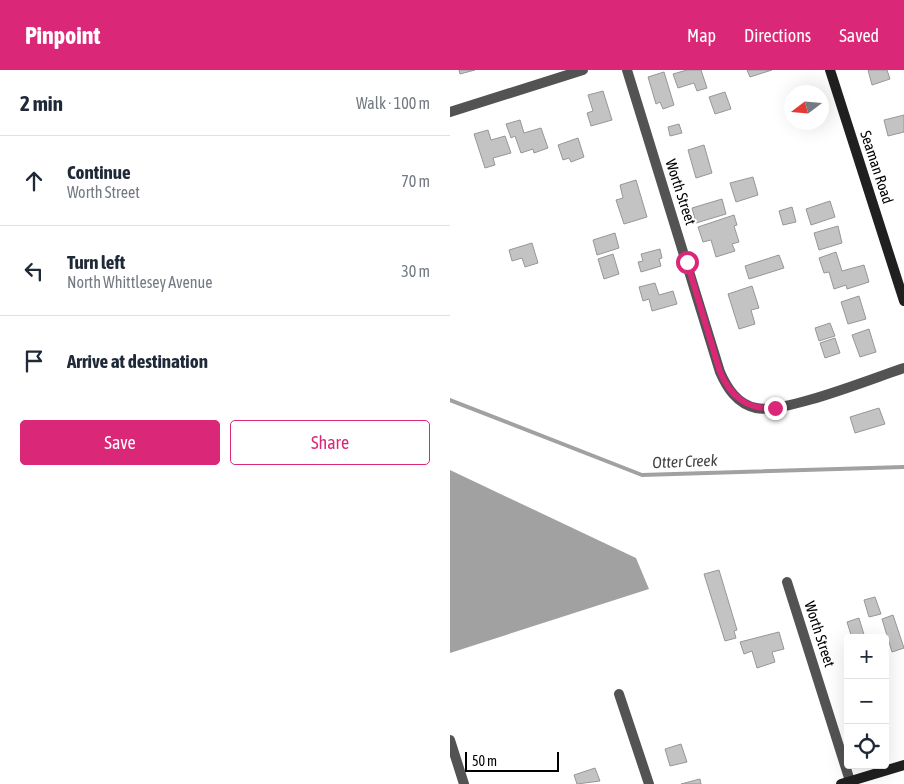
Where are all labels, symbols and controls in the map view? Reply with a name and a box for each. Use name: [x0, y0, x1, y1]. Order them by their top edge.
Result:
text: Pinpoint: [25, 22, 100, 49]
text: Map: [687, 25, 716, 46]
text: Directions: [744, 25, 811, 46]
text: Saved: [839, 25, 879, 46]
north arrow: [784, 85, 829, 130]
text: 2 min: [20, 91, 63, 115]
text: Walk · 100 m: [356, 94, 430, 112]
street label: Seaman Road: [857, 128, 897, 206]
street label: Worth Street: [662, 157, 700, 227]
text: Continue: [67, 161, 131, 183]
icon: ahead: [20, 167, 48, 195]
text: 70 m: [401, 172, 430, 190]
text: Worth Street: [67, 183, 140, 201]
text: Turn left: [67, 251, 125, 273]
route start: [676, 251, 699, 274]
icon: left: [20, 257, 48, 285]
text: 30 m: [401, 262, 430, 280]
text: North Whittlesey Avenue: [67, 273, 213, 291]
icon: arrive: [20, 347, 48, 375]
text: Arrive at destination: [67, 350, 208, 372]
route end: [764, 397, 787, 420]
button: Save: [20, 420, 220, 465]
button: Share: [230, 420, 430, 465]
water label: Otter Creek: [652, 451, 719, 471]
street label: Worth Street: [801, 599, 839, 669]
map controls: [844, 634, 889, 769]
button: +: [844, 634, 889, 679]
button: −: [844, 679, 889, 724]
button: locate: [844, 724, 889, 769]
scale bar: [465, 749, 559, 772]
text: 50 m: [472, 753, 497, 769]

